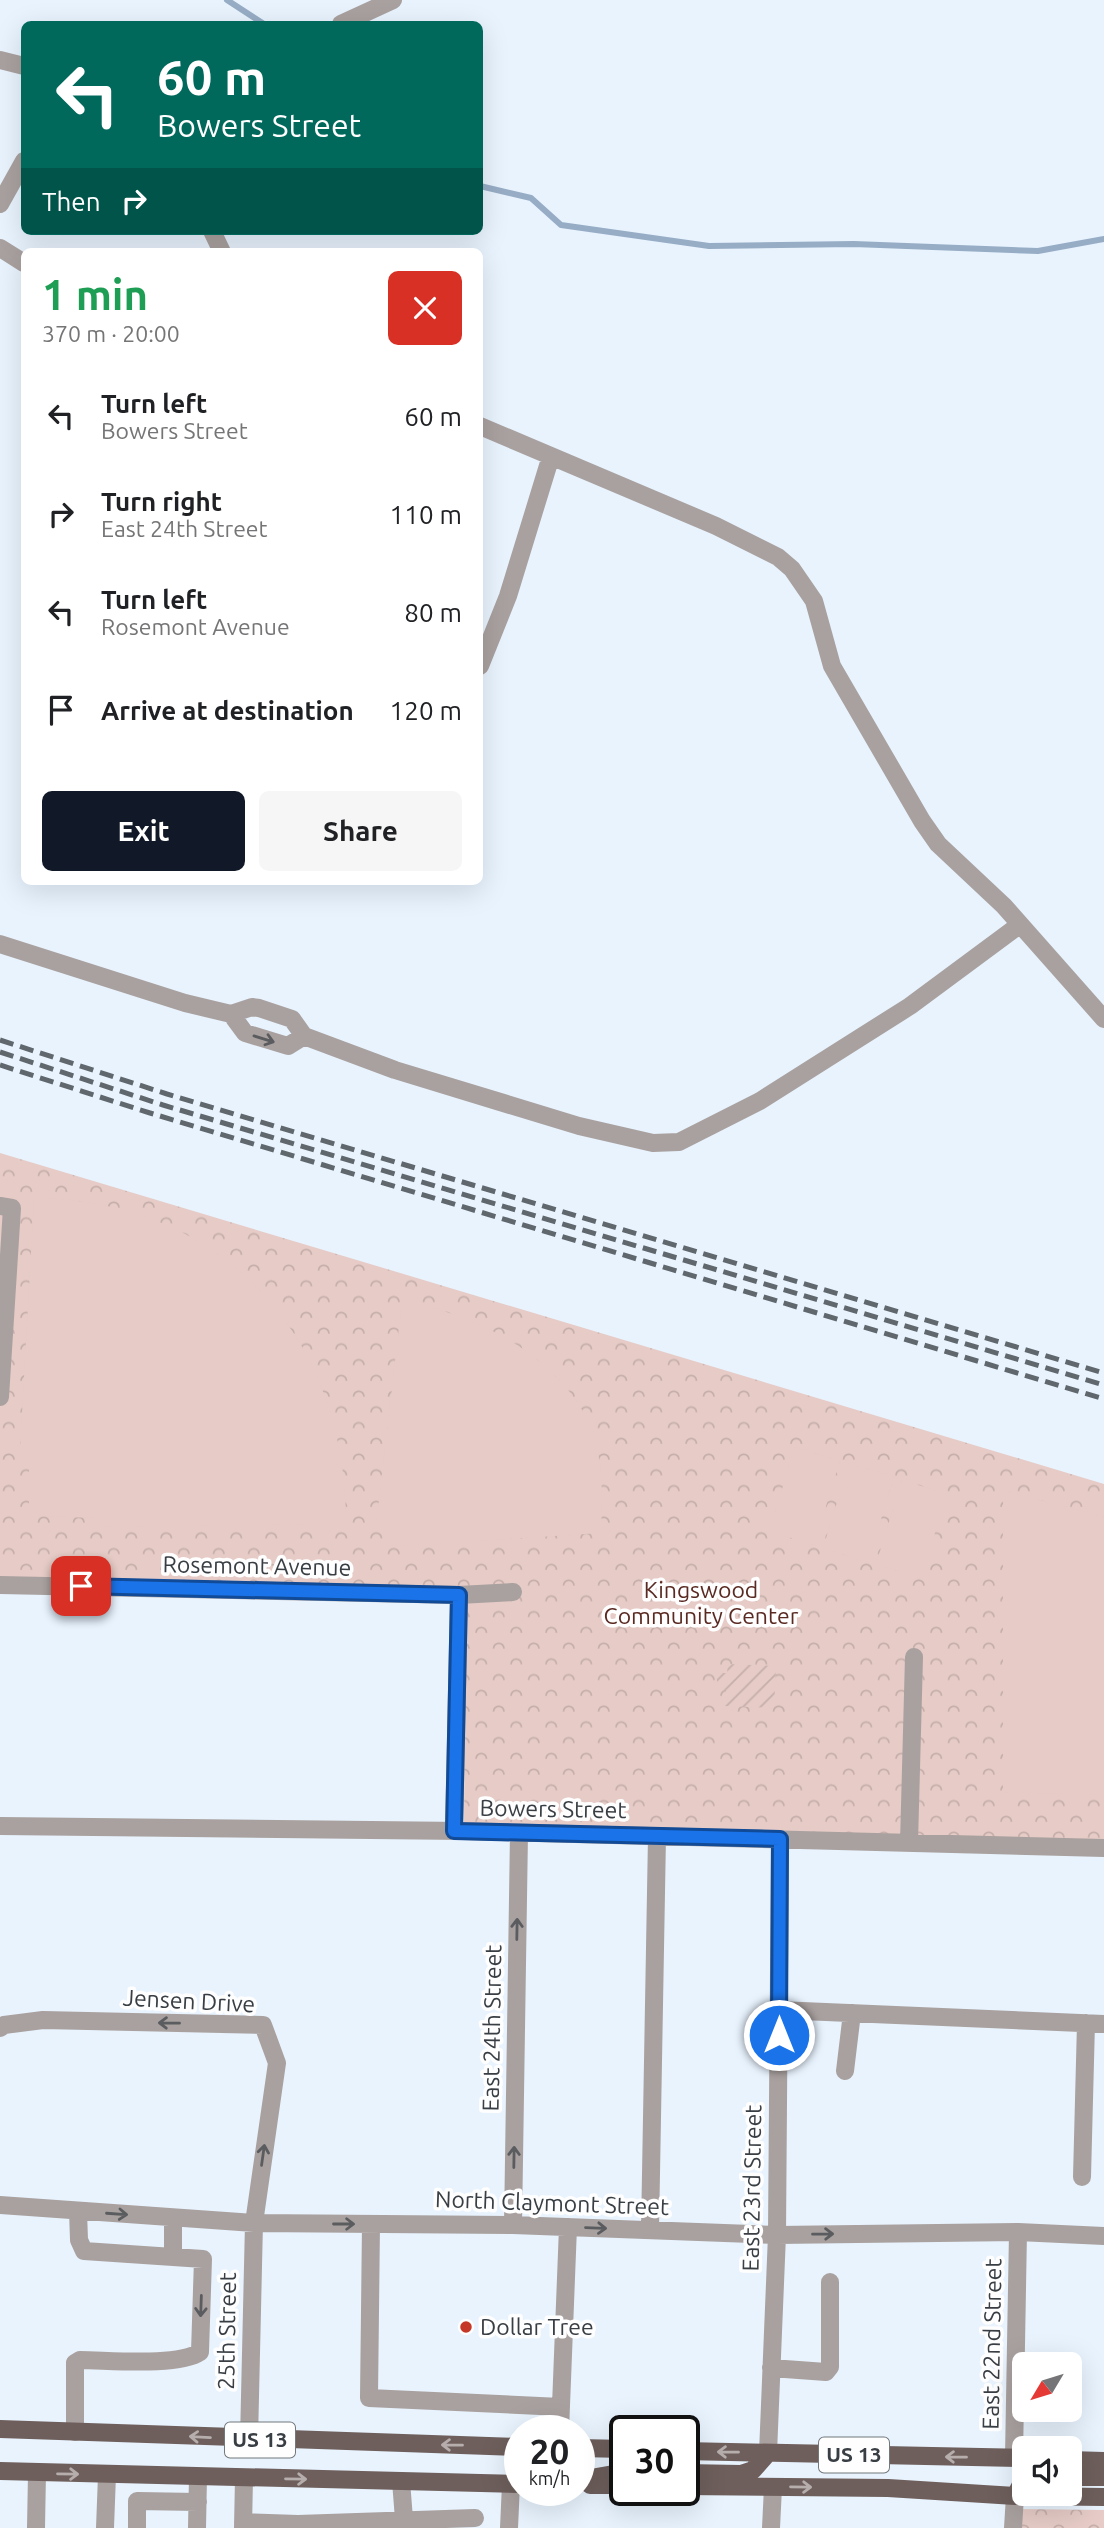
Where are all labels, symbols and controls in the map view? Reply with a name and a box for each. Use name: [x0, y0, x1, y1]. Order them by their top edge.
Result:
icon: left: [42, 49, 133, 140]
text: 60 m: [157, 49, 266, 104]
text: Bowers Street: [157, 107, 361, 143]
icon: right: [115, 182, 153, 220]
text: Then: [42, 187, 101, 216]
text: 1 min: [42, 271, 148, 318]
button: close: [388, 271, 462, 345]
text: 370 m · 20:00: [42, 321, 180, 346]
text: Turn left: [101, 389, 207, 418]
icon: left: [42, 397, 80, 435]
text: 60 m: [404, 402, 462, 431]
text: Bowers Street: [101, 418, 248, 443]
text: Turn right: [101, 487, 222, 516]
icon: right: [42, 495, 80, 533]
text: 110 m: [390, 500, 462, 529]
text: East 24th Street: [101, 516, 268, 541]
text: Turn left: [101, 585, 207, 614]
icon: left: [42, 593, 80, 631]
text: 80 m: [404, 598, 462, 627]
text: Rosemont Avenue: [101, 614, 290, 639]
icon: arrive: [42, 691, 80, 729]
text: Arrive at destination: [101, 696, 354, 725]
text: 120 m: [390, 696, 462, 725]
button: Exit: [42, 791, 245, 871]
button: Share: [259, 791, 462, 871]
one-way arrow: [253, 1034, 275, 1046]
street label: Rosemont Avenue: [162, 1551, 352, 1580]
pin: [51, 1556, 111, 1616]
icon: arrive: [62, 1567, 100, 1605]
park label: Kingswood Community Center: [604, 1577, 799, 1628]
street label: Bowers Street: [479, 1795, 627, 1822]
one-way arrow: [511, 1918, 524, 1941]
street label: East 24th Street: [478, 1944, 505, 2111]
street label: Jensen Drive: [122, 1985, 256, 2016]
position arrow: [742, 1998, 816, 2072]
one-way arrow: [158, 2016, 181, 2030]
street label: East 23rd Street: [738, 2104, 765, 2271]
one-way arrow: [257, 2144, 270, 2167]
one-way arrow: [507, 2145, 521, 2168]
street label: North Claymont Street: [435, 2186, 669, 2219]
one-way arrow: [105, 2207, 128, 2220]
one-way arrow: [332, 2217, 355, 2231]
one-way arrow: [584, 2222, 607, 2235]
one-way arrow: [812, 2228, 835, 2241]
street label: East 22nd Street: [978, 2258, 1005, 2430]
street label: 25th Street: [213, 2272, 240, 2390]
one-way arrow: [195, 2294, 208, 2317]
place label: Dollar Tree: [480, 2314, 594, 2339]
marker: Dollar Tree: [458, 2319, 474, 2335]
north arrow: [1012, 2352, 1082, 2422]
map controls: [1012, 2352, 1082, 2506]
speed limit sign: 30: [609, 2415, 700, 2506]
road number: US 13: [225, 2422, 295, 2458]
one-way arrow: [188, 2431, 211, 2444]
text: 20: [530, 2431, 569, 2471]
button: sound: [1012, 2436, 1082, 2506]
one-way arrow: [440, 2438, 463, 2452]
road number: US 13: [819, 2438, 889, 2472]
one-way arrow: [717, 2445, 740, 2459]
one-way arrow: [944, 2450, 967, 2463]
one-way arrow: [56, 2467, 79, 2480]
text: km/h: [529, 2468, 570, 2488]
one-way arrow: [284, 2472, 307, 2486]
one-way arrow: [790, 2480, 813, 2494]

